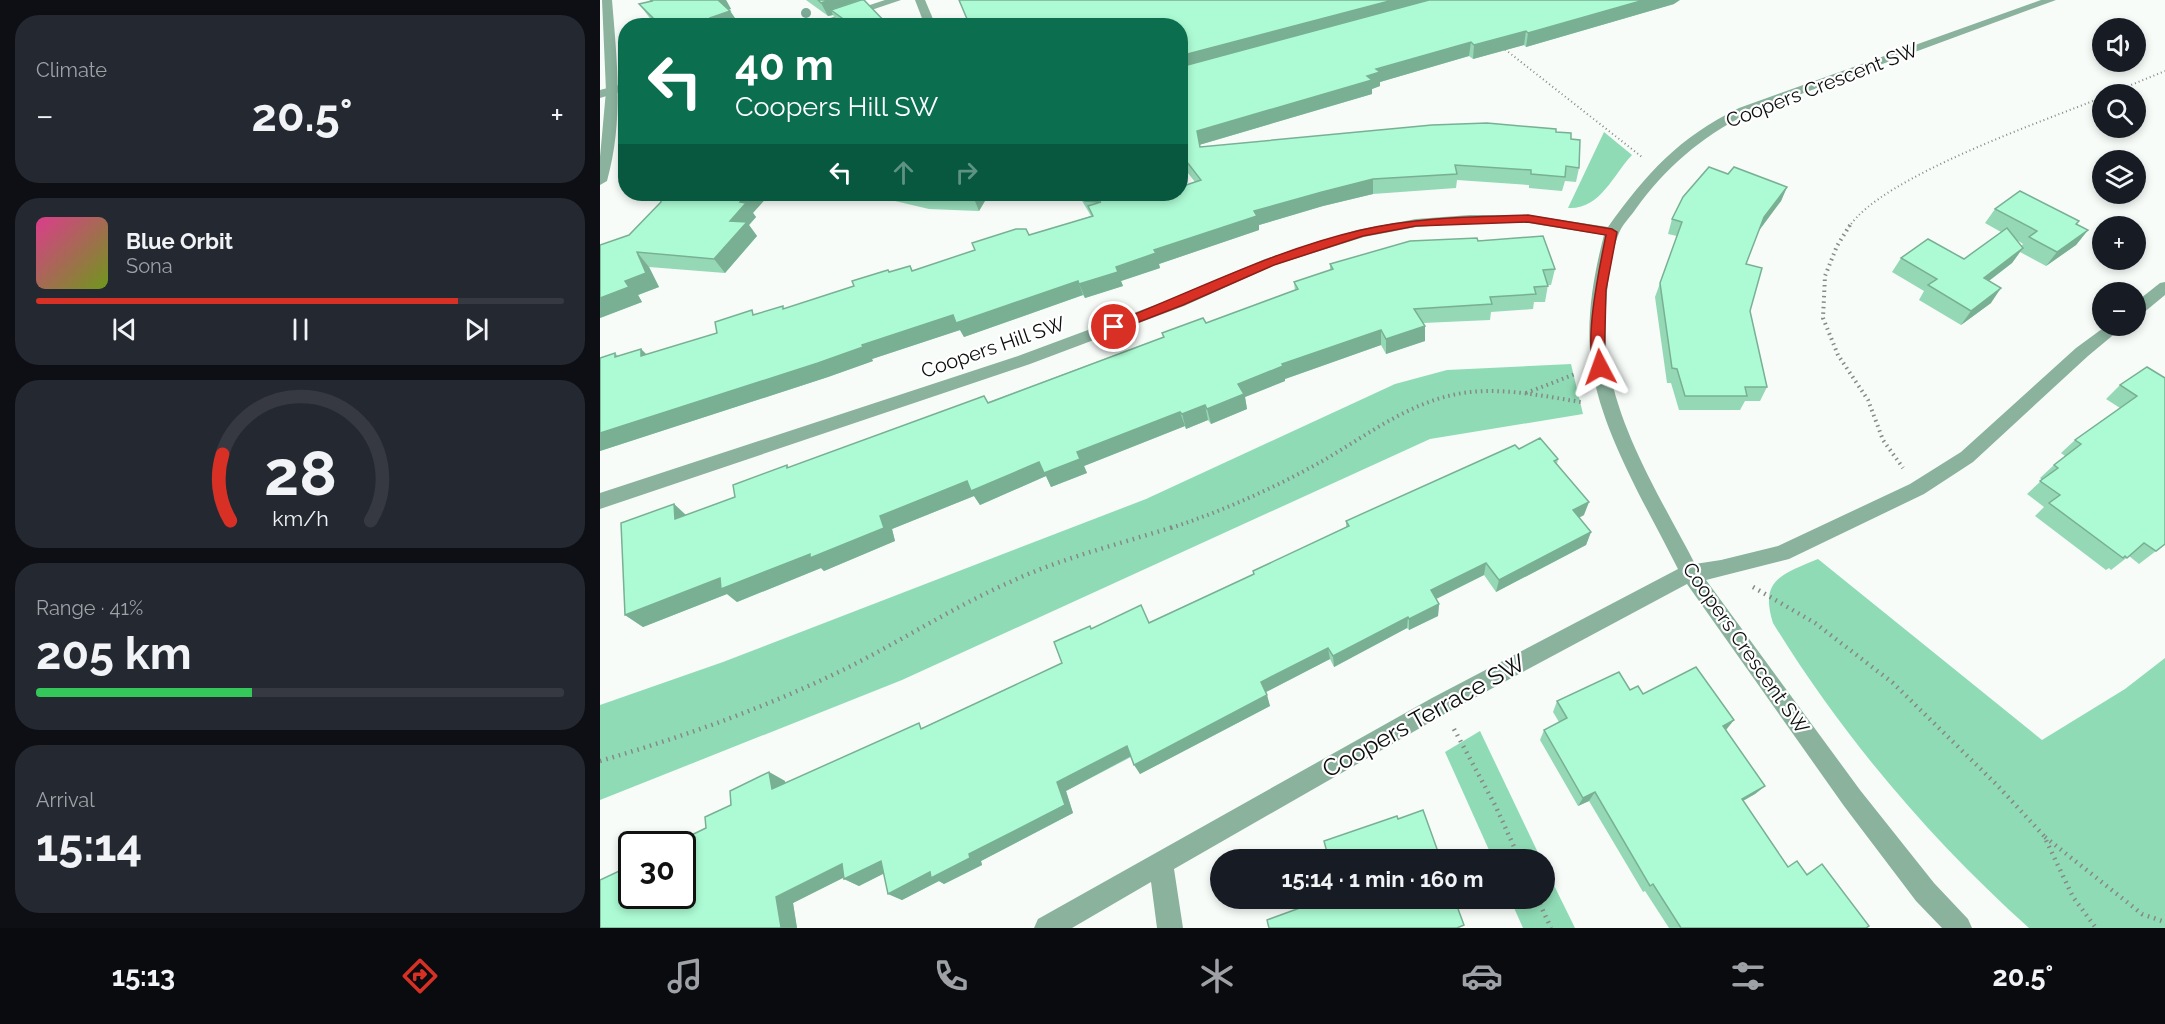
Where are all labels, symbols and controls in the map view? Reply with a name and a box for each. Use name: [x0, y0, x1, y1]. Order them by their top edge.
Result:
map controls: [2092, 18, 2146, 336]
button: sound: [2092, 18, 2146, 72]
street label: Coopers Crescent SW: [1723, 37, 1922, 133]
text: 40 m: [735, 41, 834, 90]
icon: left: [636, 42, 714, 120]
text: Climate: [36, 58, 107, 82]
button: search: [2092, 84, 2146, 138]
text: 20.5°: [252, 89, 352, 142]
text: Coopers Hill SW: [735, 91, 938, 122]
text: −: [36, 96, 54, 135]
text: +: [550, 96, 564, 135]
button: layers: [2092, 150, 2146, 204]
icon: left: [824, 156, 857, 189]
icon: ahead: [887, 156, 920, 189]
icon: right: [950, 156, 983, 189]
button: +: [2092, 216, 2146, 270]
text: Blue Orbit: [126, 228, 233, 254]
text: Sona: [126, 254, 173, 278]
button: −: [2092, 282, 2146, 336]
pin: [1088, 301, 1139, 352]
icon: arrive: [1097, 310, 1130, 343]
street label: Coopers Hill SW: [918, 311, 1068, 383]
icon: previous: [108, 313, 141, 346]
icon: pause: [284, 313, 317, 346]
icon: next: [460, 313, 493, 346]
position arrow: [1568, 335, 1632, 399]
text: 28: [264, 436, 336, 510]
text: km/h: [272, 506, 328, 531]
street label: Coopers Crescent SW: [1678, 558, 1814, 738]
text: Range · 41%: [36, 596, 143, 620]
text: 205 km: [36, 627, 192, 680]
street label: Coopers Terrace SW: [1317, 648, 1530, 783]
text: Arrival: [36, 788, 95, 812]
text: 15:14: [36, 819, 142, 872]
speed limit sign: 30: [618, 831, 696, 909]
text: 15:14 · 1 min · 160 m: [1282, 866, 1483, 892]
icon: directions: [399, 955, 441, 997]
icon: music: [664, 955, 706, 997]
icon: phone: [930, 955, 972, 997]
icon: climate: [1196, 955, 1238, 997]
icon: car: [1461, 955, 1503, 997]
icon: filters: [1727, 955, 1769, 997]
text: 15:13: [112, 961, 175, 992]
text: 20.5°: [1993, 961, 2053, 992]

